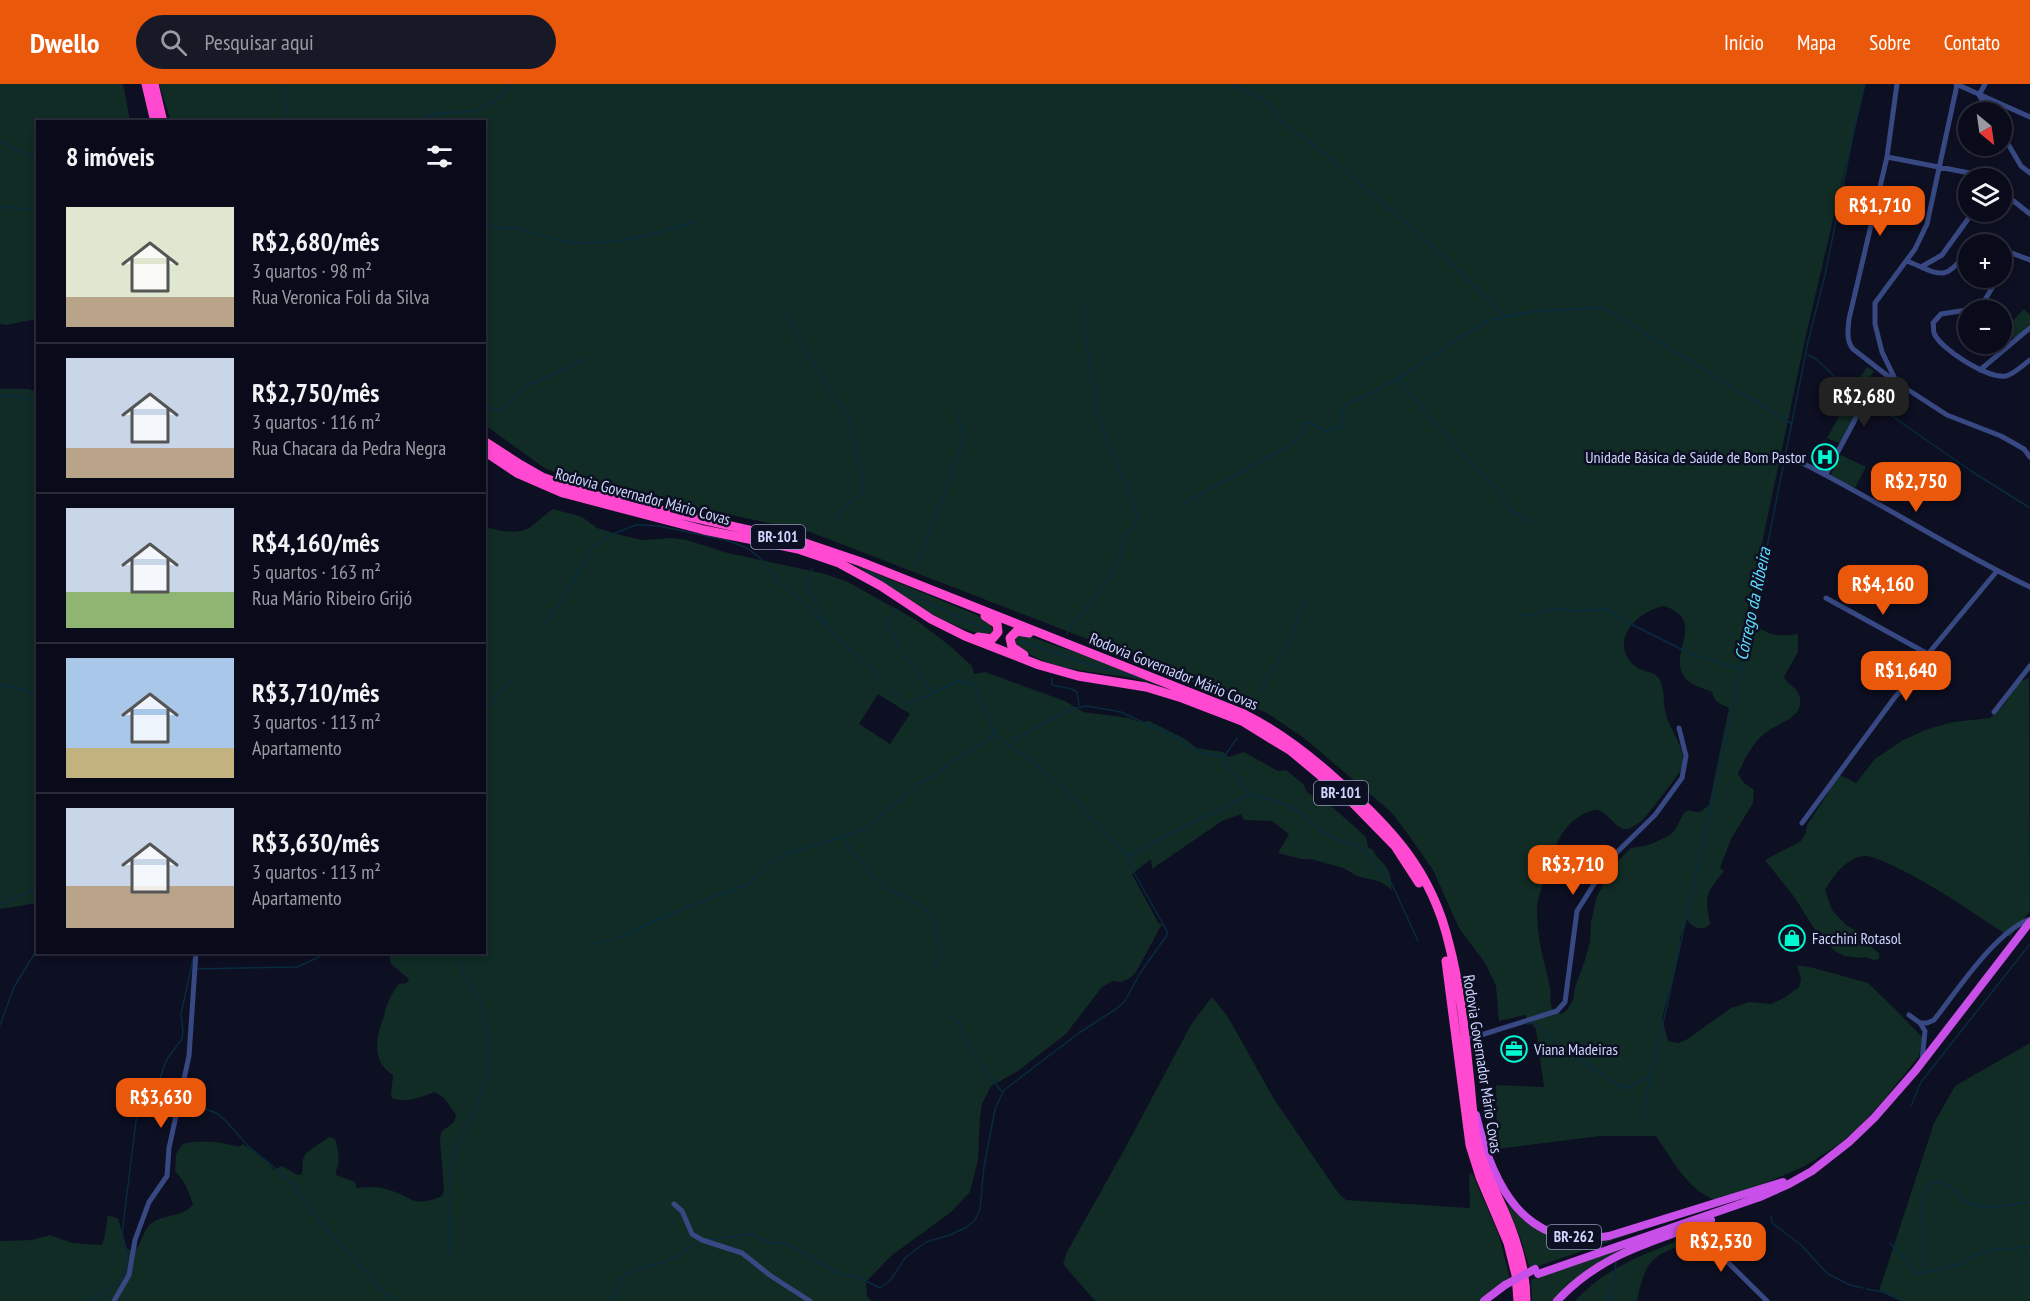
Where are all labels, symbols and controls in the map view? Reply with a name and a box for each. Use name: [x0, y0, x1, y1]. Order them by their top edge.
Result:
search box: [136, 15, 556, 69]
text: Dwello: [30, 24, 100, 61]
icon: search: [157, 26, 190, 59]
text: Pesquisar aqui: [205, 28, 314, 56]
text: Início: [1724, 29, 1764, 56]
text: Mapa: [1797, 29, 1836, 56]
text: Sobre: [1869, 29, 1911, 56]
text: Contato: [1944, 29, 2000, 56]
north arrow: [1958, 102, 2012, 156]
map controls: [1958, 102, 2012, 354]
text: 8 imóveis: [66, 140, 154, 173]
icon: filters: [423, 140, 456, 173]
button: layers: [1958, 168, 2012, 222]
pin: R$1,710: [1825, 186, 1935, 237]
text: R$1,710: [1849, 192, 1911, 218]
text: R$2,680/mês: [252, 225, 379, 258]
icon: home: [114, 231, 186, 303]
button: +: [1958, 234, 2012, 288]
text: 3 quartos · 98 m²: [252, 258, 372, 284]
text: Rua Veronica Foli da Silva: [252, 284, 430, 310]
button: −: [1958, 300, 2012, 354]
text: R$2,750/mês: [252, 376, 379, 409]
pin: R$2,680: [1809, 377, 1919, 428]
icon: home: [114, 382, 186, 454]
text: R$2,680: [1833, 383, 1895, 409]
text: 3 quartos · 116 m²: [252, 409, 381, 435]
text: Rua Chacara da Pedra Negra: [252, 435, 446, 461]
hospital icon: Unidade Básica de Saúde de Bom Pastor: [1810, 442, 1840, 472]
place label: Unidade Básica de Saúde de Bom Pastor: [1585, 447, 1807, 467]
pin: R$2,750: [1861, 462, 1971, 513]
street label: Rodovia Governador Mário Covas: [553, 463, 733, 529]
text: R$2,750: [1885, 468, 1947, 494]
road number: BR-101: [751, 525, 805, 549]
text: R$4,160/mês: [252, 526, 379, 559]
icon: home: [114, 532, 186, 604]
water label: Córrego da Ribeira: [1729, 545, 1776, 662]
text: 5 quartos · 163 m²: [252, 559, 381, 585]
pin: R$4,160: [1828, 565, 1938, 616]
text: R$4,160: [1852, 571, 1914, 597]
text: Rua Mário Ribeiro Grijó: [252, 585, 412, 611]
street label: Rodovia Governador Mário Covas: [1087, 628, 1261, 714]
pin: R$1,640: [1851, 651, 1961, 702]
text: R$1,640: [1875, 657, 1937, 683]
text: R$3,710/mês: [252, 676, 379, 709]
icon: home: [114, 682, 186, 754]
text: 3 quartos · 113 m²: [252, 709, 381, 735]
text: Apartamento: [252, 735, 342, 761]
road number: BR-101: [1314, 781, 1368, 805]
text: R$3,630/mês: [252, 826, 379, 859]
icon: home: [114, 832, 186, 904]
pin: R$3,710: [1518, 845, 1628, 896]
text: R$3,710: [1542, 851, 1604, 877]
text: 3 quartos · 113 m²: [252, 859, 381, 885]
text: Apartamento: [252, 885, 342, 911]
shop icon: Facchini Rotasol: [1777, 923, 1807, 953]
place label: Facchini Rotasol: [1812, 928, 1902, 948]
street label: Rodovia Governador Mário Covas: [1459, 973, 1507, 1155]
office icon: Viana Madeiras: [1499, 1034, 1529, 1064]
place label: Viana Madeiras: [1533, 1039, 1618, 1059]
pin: R$3,630: [106, 1078, 216, 1129]
text: R$3,630: [130, 1084, 192, 1110]
pin: R$2,530: [1666, 1222, 1776, 1273]
road number: BR-262: [1547, 1225, 1601, 1249]
text: R$2,530: [1690, 1228, 1752, 1254]

